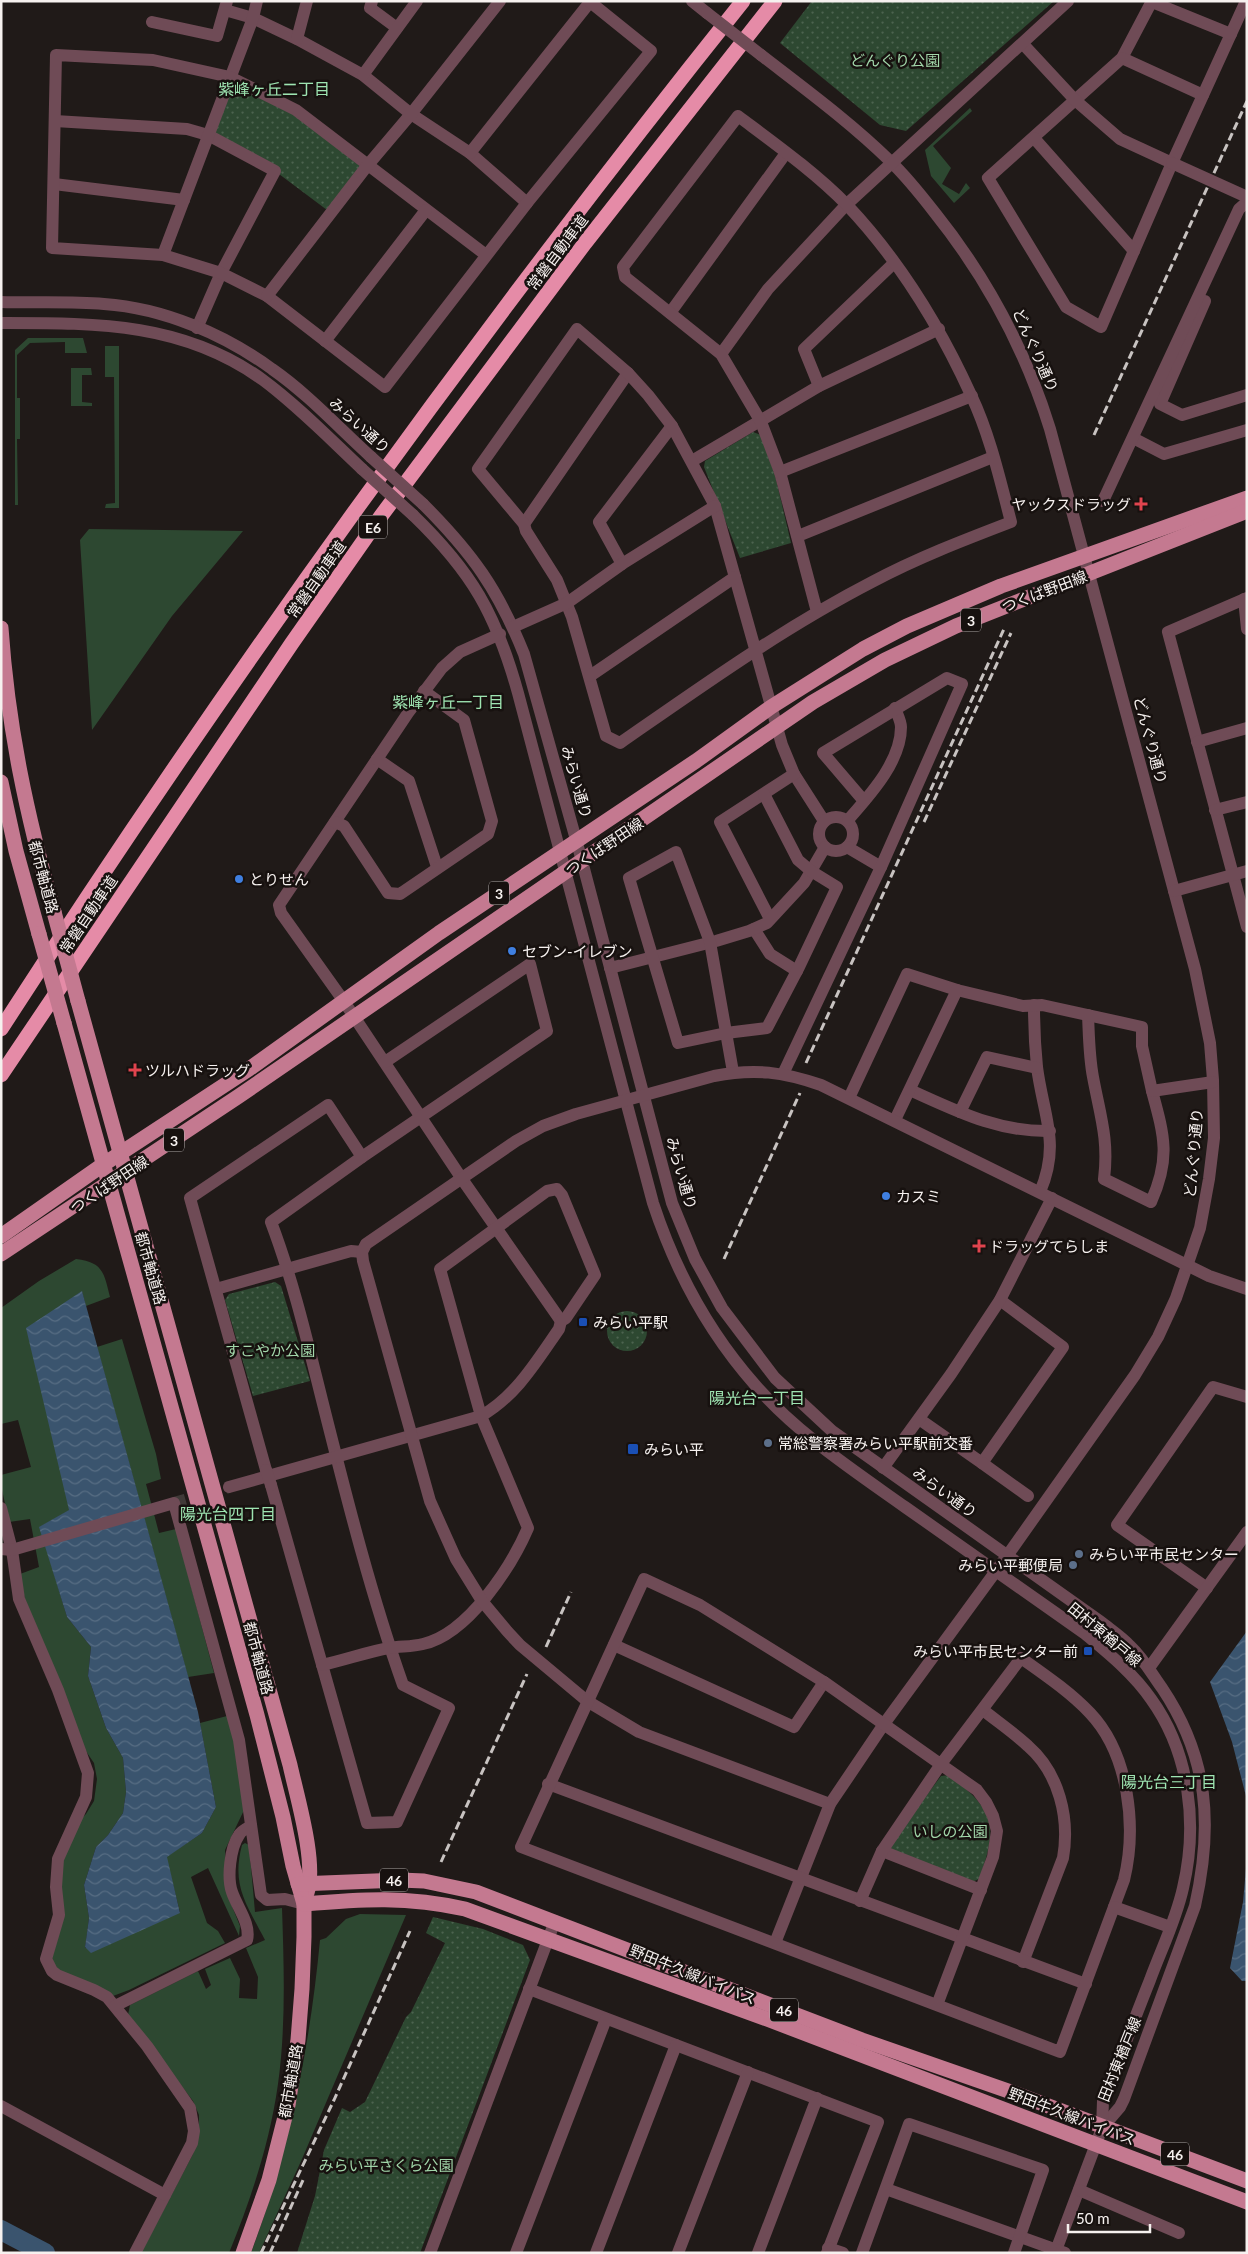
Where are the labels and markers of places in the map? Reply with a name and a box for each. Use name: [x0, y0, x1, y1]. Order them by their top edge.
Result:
place label: ヤックスドラッグ: [1011, 495, 1131, 513]
marker: ヤックスドラッグ: [1135, 498, 1147, 510]
place label: とりせん: [249, 870, 309, 888]
marker: とりせん: [233, 873, 245, 885]
place label: セブン-イレブン: [522, 942, 633, 960]
marker: セブン-イレブン: [506, 945, 518, 957]
place label: ツルハドラッグ: [145, 1061, 250, 1079]
marker: ツルハドラッグ: [129, 1064, 141, 1076]
place label: カスミ: [896, 1187, 941, 1205]
marker: カスミ: [880, 1190, 892, 1202]
place label: ドラッグてらしま: [989, 1237, 1109, 1255]
marker: ドラッグてらしま: [973, 1240, 985, 1252]
place label: みらい平駅: [593, 1313, 668, 1331]
marker: みらい平駅: [577, 1316, 589, 1328]
place label: 常総警察署みらい平駅前交番: [778, 1434, 973, 1452]
marker: 常総警察署みらい平駅前交番: [762, 1437, 774, 1449]
place label: みらい平: [644, 1440, 704, 1458]
marker: みらい平: [626, 1442, 640, 1456]
place label: みらい平市民センター: [1089, 1545, 1239, 1563]
marker: みらい平市民センター: [1073, 1548, 1085, 1560]
place label: みらい平郵便局: [958, 1556, 1063, 1574]
marker: みらい平郵便局: [1067, 1559, 1079, 1571]
place label: みらい平市民センター前: [913, 1642, 1078, 1660]
marker: みらい平市民センター前: [1082, 1645, 1094, 1657]

